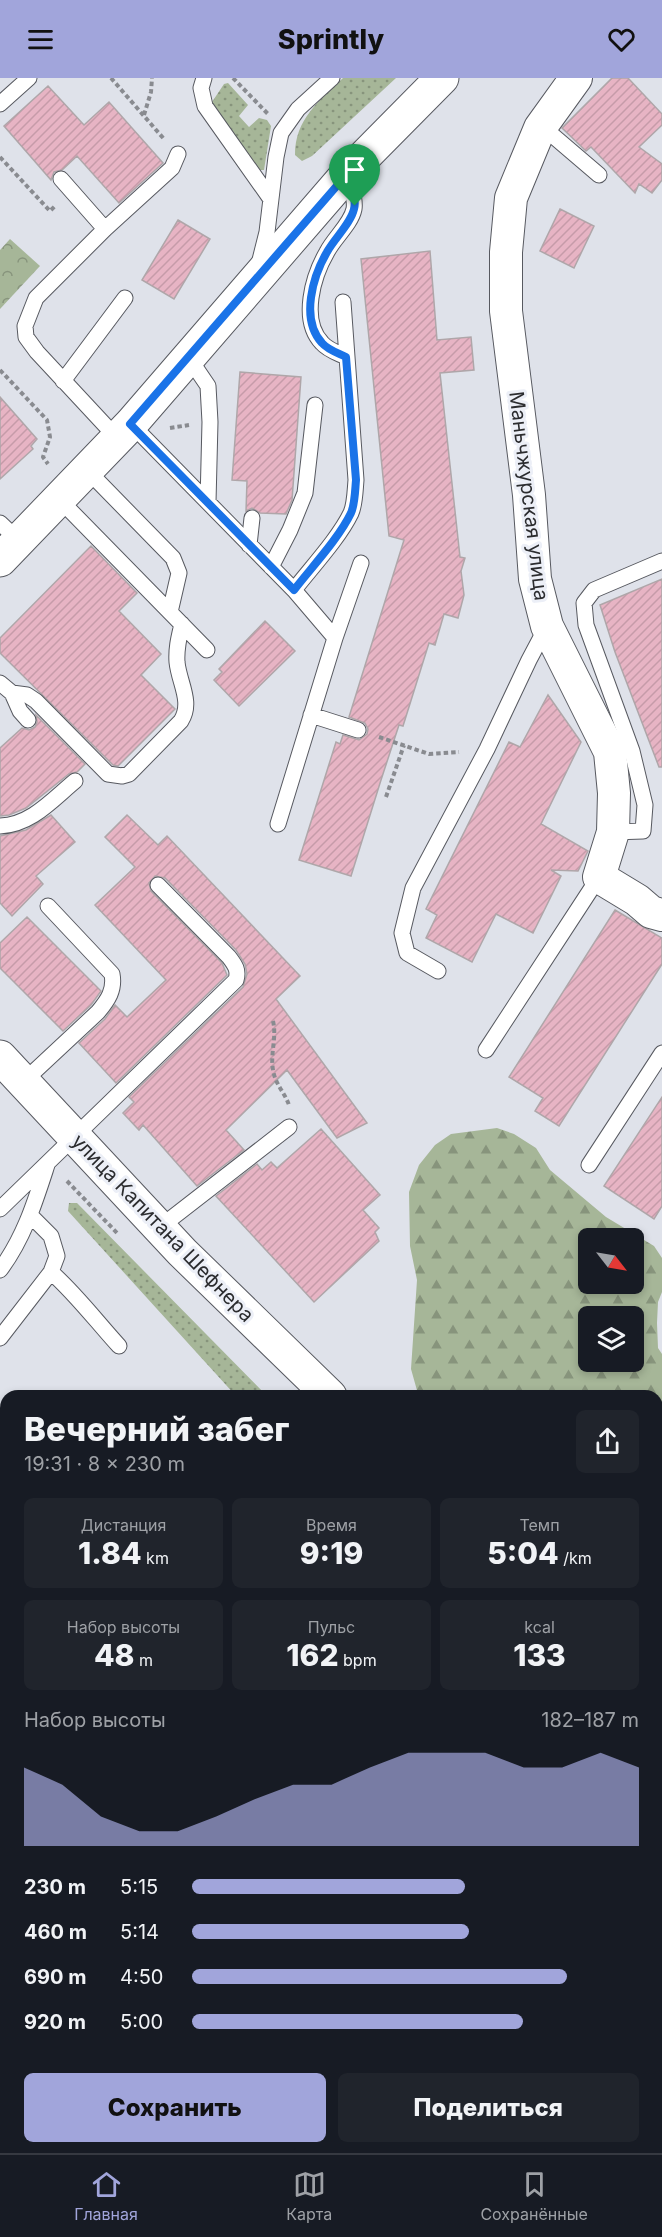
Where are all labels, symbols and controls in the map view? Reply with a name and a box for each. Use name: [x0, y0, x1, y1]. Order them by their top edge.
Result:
icon: menu: [24, 23, 57, 56]
text: Sprintly: [278, 23, 384, 56]
icon: heart: [605, 23, 638, 56]
pin: [329, 144, 380, 206]
icon: arrive: [338, 153, 371, 186]
street label: Маньчжурская улица: [504, 390, 554, 602]
street label: улица Капитана Шефнера: [67, 1129, 259, 1327]
north arrow: [578, 1228, 644, 1294]
map controls: [578, 1228, 644, 1372]
button: layers: [578, 1306, 644, 1372]
text: Вечерний забег: [24, 1409, 289, 1449]
button: share: [576, 1410, 639, 1473]
text: 19:31 · 8 × 230 m: [24, 1452, 185, 1476]
text: Дистанция: [81, 1515, 166, 1535]
text: Время: [306, 1515, 357, 1535]
text: Темп: [519, 1515, 560, 1535]
text: 1.84: [78, 1535, 142, 1571]
text: 9:19: [300, 1535, 363, 1571]
text: 5:04: [487, 1535, 559, 1571]
text: km: [142, 1548, 169, 1568]
text: /km: [559, 1548, 592, 1568]
text: Набор высоты: [67, 1617, 180, 1637]
text: Пульс: [308, 1617, 355, 1637]
text: kcal: [524, 1617, 555, 1637]
text: 48: [94, 1637, 135, 1673]
text: 162: [286, 1637, 339, 1673]
text: 133: [513, 1637, 566, 1673]
text: m: [135, 1650, 153, 1670]
text: bpm: [339, 1650, 377, 1670]
text: Набор высоты: [24, 1708, 166, 1732]
text: 182–187 m: [541, 1708, 639, 1732]
text: 230 m: [24, 1875, 86, 1899]
text: 5:15: [120, 1875, 158, 1899]
text: 460 m: [24, 1920, 87, 1944]
text: 5:14: [120, 1920, 159, 1944]
text: 690 m: [24, 1965, 86, 1989]
text: 4:50: [120, 1965, 163, 1989]
text: 920 m: [24, 2010, 86, 2034]
text: 5:00: [120, 2010, 163, 2034]
button: Сохранить: [24, 2073, 326, 2142]
button: Поделиться: [338, 2073, 639, 2142]
tab: Главная: [74, 2168, 138, 2224]
tab: Карта: [286, 2168, 332, 2224]
tab: Сохранённые: [480, 2168, 588, 2224]

